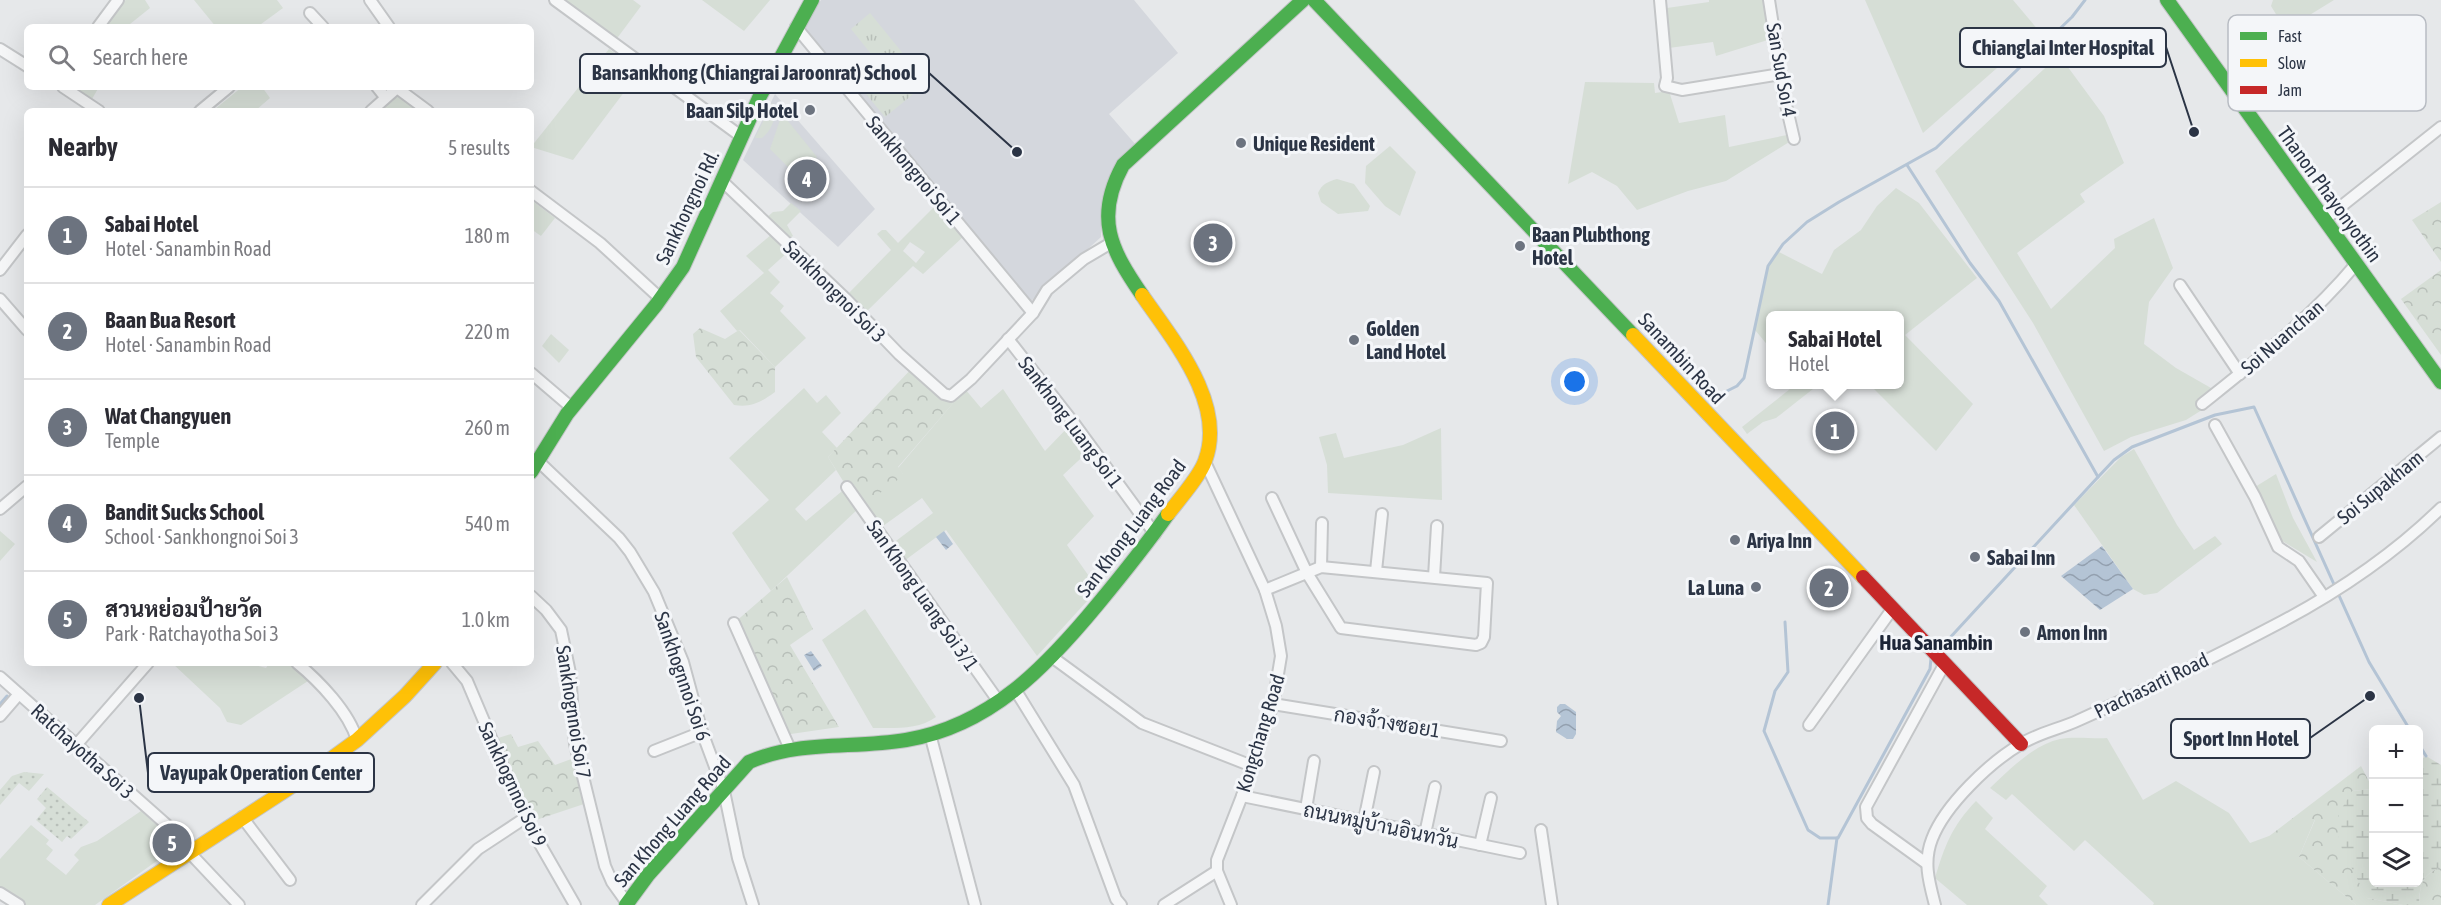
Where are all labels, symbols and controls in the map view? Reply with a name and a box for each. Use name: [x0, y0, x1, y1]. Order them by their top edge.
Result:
legend: [2228, 15, 2426, 111]
street label: San Sud Soi 4: [1762, 21, 1802, 119]
search box: [24, 24, 534, 90]
text: Fast: [2278, 27, 2302, 45]
callout: Chianglai Inter Hospital: [1960, 28, 2166, 67]
text: Chianglai Inter Hospital: [1972, 35, 2154, 59]
icon: search: [45, 41, 78, 74]
text: Search here: [93, 44, 188, 70]
callout: Bansankhong (Chiangrai Jaroonrat) School: [580, 54, 929, 93]
text: Slow: [2278, 54, 2306, 72]
text: Bansankhong (Chiangrai Jaroonrat) School: [592, 60, 917, 84]
text: Jam: [2278, 81, 2302, 99]
place label: Baan Silp Hotel: [686, 99, 799, 122]
marker: Baan Silp Hotel: [803, 103, 817, 117]
street label: Sankhongnoi Soi 1: [862, 111, 966, 229]
street label: Thanon Phayonyothin: [2273, 122, 2387, 266]
text: Nearby: [48, 132, 118, 162]
place label: Unique Resident: [1253, 132, 1375, 155]
text: 5 results: [448, 136, 510, 159]
marker: Unique Resident: [1234, 136, 1248, 150]
street label: Sankhongnoi Rd.: [651, 146, 723, 268]
pin: 4: [788, 156, 826, 201]
text: Sabai Hotel: [105, 211, 198, 237]
pin: 3: [1194, 220, 1232, 266]
place label: Baan Plubthong Hotel: [1532, 223, 1650, 269]
text: 1: [63, 224, 72, 247]
text: 180 m: [465, 224, 510, 247]
street label: Sankhongnoi Soi 3: [779, 235, 891, 347]
text: Hotel · Sanambin Road: [105, 237, 272, 260]
marker: Baan Plubthong Hotel: [1513, 239, 1527, 253]
street label: Soi Nuanchan: [2236, 295, 2328, 379]
text: Baan Bua Resort: [105, 307, 236, 333]
street label: Sanambin Road: [1634, 308, 1730, 408]
popup: [1766, 311, 1904, 389]
place label: Golden Land Hotel: [1366, 317, 1447, 363]
text: 2: [63, 320, 72, 343]
text: 220 m: [465, 320, 510, 343]
text: Sabai Hotel: [1788, 326, 1882, 352]
text: Hotel · Sanambin Road: [105, 333, 272, 356]
marker: Golden Land Hotel: [1347, 333, 1361, 347]
street label: Sankhong Luang Soi 1: [1014, 352, 1128, 492]
text: Hotel: [1788, 352, 1829, 375]
your location: [1560, 367, 1589, 396]
text: Wat Changyuen: [105, 403, 231, 429]
pin: 1: [1816, 408, 1854, 454]
text: 3: [63, 416, 72, 439]
text: 260 m: [465, 416, 510, 439]
text: Temple: [105, 429, 160, 452]
street label: Soi Supakham: [2332, 445, 2428, 529]
street label: San Khong Luang Road: [1072, 455, 1190, 601]
text: Bandit Sucks School: [105, 499, 264, 525]
text: 4: [63, 512, 72, 535]
text: 540 m: [465, 512, 510, 535]
street label: San Khong Luang Soi 3/1: [862, 515, 984, 675]
text: School · Sankhongnoi Soi 3: [105, 525, 299, 548]
place label: Ariya Inn: [1746, 529, 1812, 552]
marker: Ariya Inn: [1728, 533, 1742, 547]
place label: Sabai Inn: [1987, 546, 2055, 569]
marker: Sabai Inn: [1968, 550, 1982, 564]
pin: 2: [1810, 566, 1848, 610]
place label: La Luna: [1688, 576, 1744, 599]
marker: La Luna: [1749, 580, 1763, 594]
text: สวนหย่อมป้ายวัด: [105, 596, 263, 622]
text: 5: [63, 608, 72, 631]
text: 1.0 km: [462, 608, 510, 631]
street label: Sankhognnoi Soi 6: [650, 609, 716, 743]
place label: Amon Inn: [2036, 621, 2108, 644]
text: Park · Ratchayotha Soi 3: [105, 622, 279, 645]
marker: Amon Inn: [2018, 625, 2032, 639]
district label: Hua Sanambin: [1879, 630, 1993, 654]
street label: Sankhognnoi Soi 7: [552, 644, 596, 780]
street label: Prachasarti Road: [2090, 647, 2212, 723]
street label: Kongchang Road: [1231, 671, 1289, 795]
street label: Ratchayotha Soi 3: [27, 699, 139, 803]
street label: กองจ้างซอย1: [1332, 702, 1442, 742]
street label: Sankhognnoi Soi 9: [474, 718, 552, 850]
callout: Sport Inn Hotel: [2171, 719, 2310, 758]
map controls: [2369, 725, 2423, 887]
button: +: [2369, 725, 2423, 779]
text: Sport Inn Hotel: [2183, 726, 2299, 750]
street label: San Khong Luang Road: [609, 751, 735, 891]
callout: Vayupak Operation Center: [148, 753, 374, 792]
text: Vayupak Operation Center: [159, 760, 363, 784]
button: −: [2369, 779, 2423, 833]
street label: ถนนหมู่บ้านอินทวัน: [1300, 797, 1461, 857]
pin: 5: [152, 820, 192, 866]
button: layers: [2369, 833, 2423, 887]

